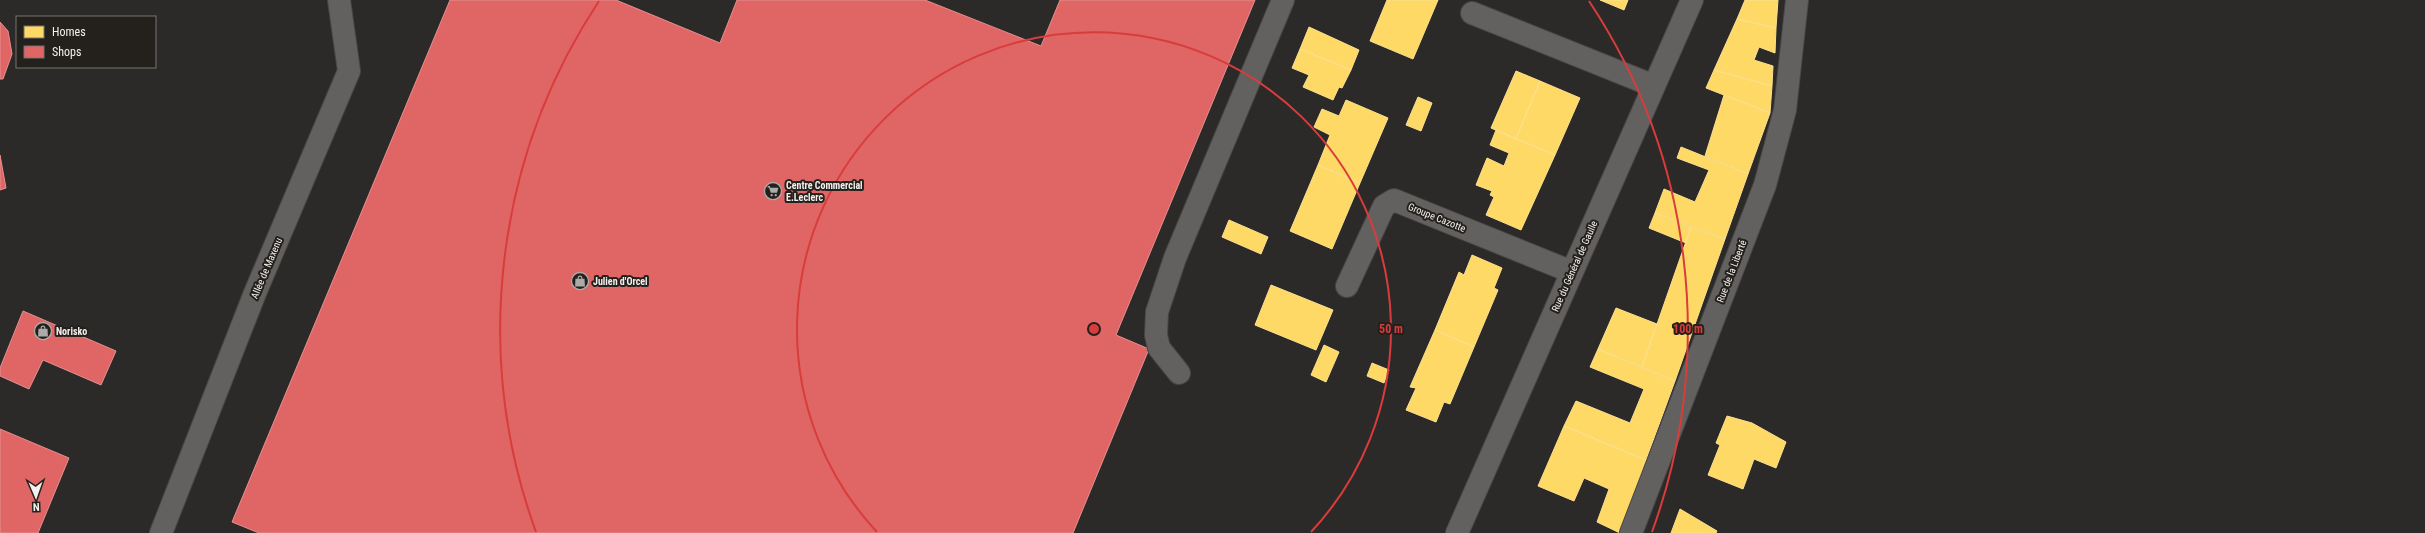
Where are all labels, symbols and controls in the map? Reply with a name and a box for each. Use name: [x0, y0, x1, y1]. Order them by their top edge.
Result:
legend: [16, 16, 156, 68]
text: Homes: [52, 25, 86, 39]
text: Shops: [52, 45, 81, 59]
place label: Centre Commercial E.Leclerc: [786, 180, 863, 203]
supermarket icon: Centre Commercial E.Leclerc: [763, 181, 783, 201]
street label: Groupe Cazotte: [1406, 201, 1467, 234]
street label: Rue du Général de Gaulle: [1549, 219, 1600, 313]
street label: Allée de Maxenu: [249, 236, 284, 300]
street label: Rue de la Liberté: [1714, 238, 1749, 304]
shop icon: Julien d'Orcel: [570, 271, 590, 291]
place label: Julien d'Orcel: [593, 276, 648, 287]
shop icon: Norisko: [33, 321, 53, 341]
centre of rings: [1087, 322, 1101, 336]
text: 50 m: [1379, 322, 1403, 336]
text: 100 m: [1673, 322, 1703, 336]
place label: Norisko: [56, 326, 87, 337]
north arrow: [16, 477, 56, 517]
text: N: [32, 500, 40, 513]

